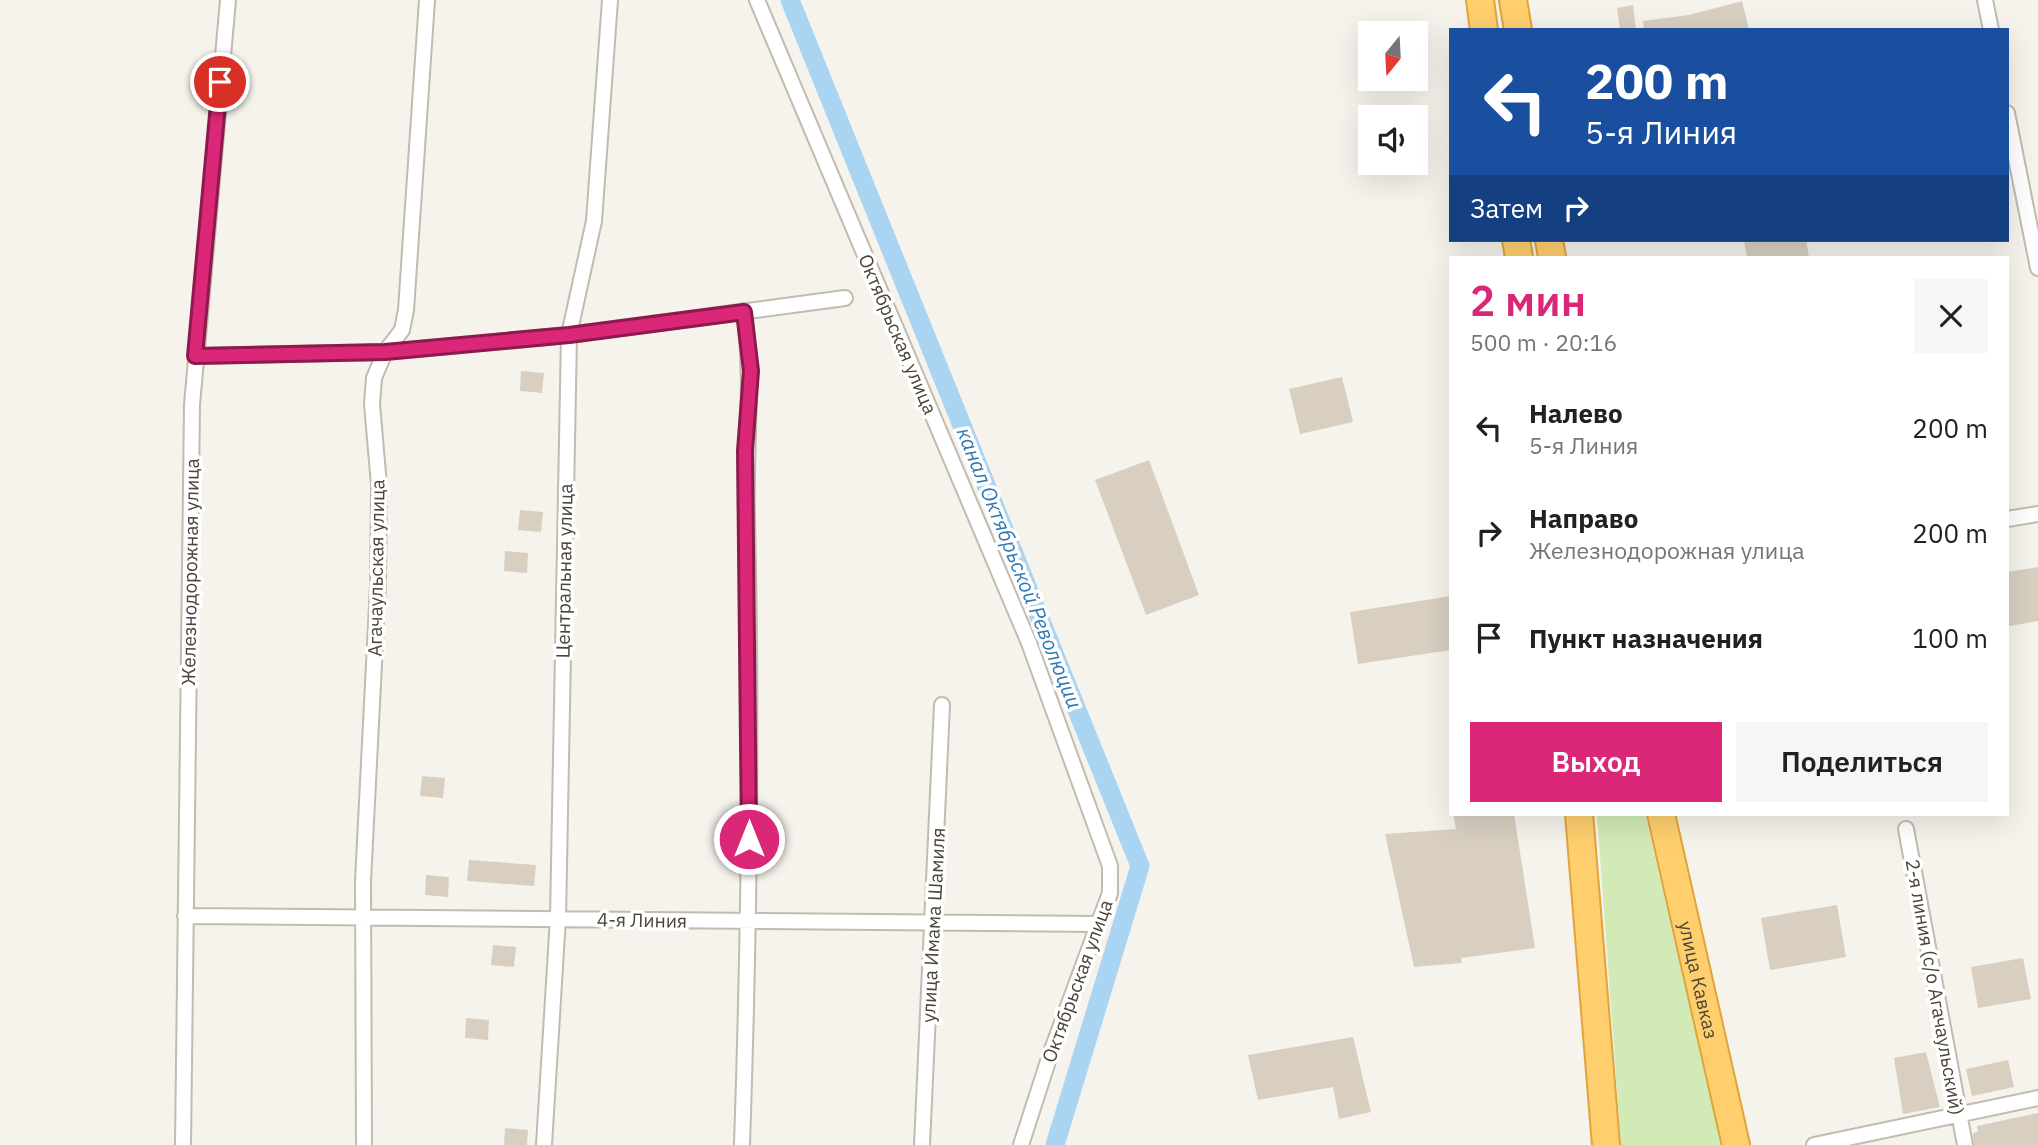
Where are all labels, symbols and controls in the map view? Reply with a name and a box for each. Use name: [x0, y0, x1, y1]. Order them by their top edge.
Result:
north arrow: [1358, 21, 1428, 91]
map controls: [1358, 21, 1428, 175]
text: 200 m: [1585, 49, 1729, 112]
pin: [190, 52, 250, 112]
icon: left: [1470, 56, 1561, 147]
icon: arrive: [201, 63, 239, 101]
button: sound: [1358, 105, 1428, 175]
text: 5-я Линия: [1585, 111, 1737, 153]
icon: right: [1557, 189, 1595, 227]
text: Затем: [1470, 191, 1543, 225]
street label: Октябрьская улица: [853, 250, 943, 418]
text: 2 мин: [1470, 273, 1586, 328]
button: close: [1914, 279, 1988, 353]
text: 500 m · 20:16: [1470, 327, 1617, 357]
text: Налево: [1529, 396, 1623, 430]
icon: left: [1470, 409, 1508, 447]
text: 200 m: [1912, 411, 1988, 445]
water label: канал Октябрьской Революции: [951, 423, 1089, 712]
text: 5-я Линия: [1529, 430, 1638, 460]
street label: Железнодорожная улица: [176, 458, 204, 686]
street label: Агачаульская улица: [362, 479, 390, 657]
street label: Центральная улица: [550, 483, 578, 659]
text: Направо: [1529, 501, 1638, 535]
icon: right: [1470, 514, 1508, 552]
text: 200 m: [1912, 516, 1988, 550]
text: Железнодорожная улица: [1529, 535, 1804, 565]
icon: arrive: [1470, 619, 1508, 657]
text: Пункт назначения: [1529, 621, 1763, 655]
text: 100 m: [1912, 621, 1988, 655]
button: Выход: [1470, 722, 1722, 802]
button: Поделиться: [1736, 722, 1988, 802]
position arrow: [712, 802, 786, 876]
street label: улица Имама Шамиля: [916, 827, 950, 1023]
street label: 2-я линия (с/о Агачаульский): [1901, 857, 1969, 1117]
street label: Октябрьская улица: [1036, 896, 1118, 1066]
street label: 4-я Линия: [597, 907, 687, 933]
street label: улица Кавказ: [1674, 918, 1724, 1041]

